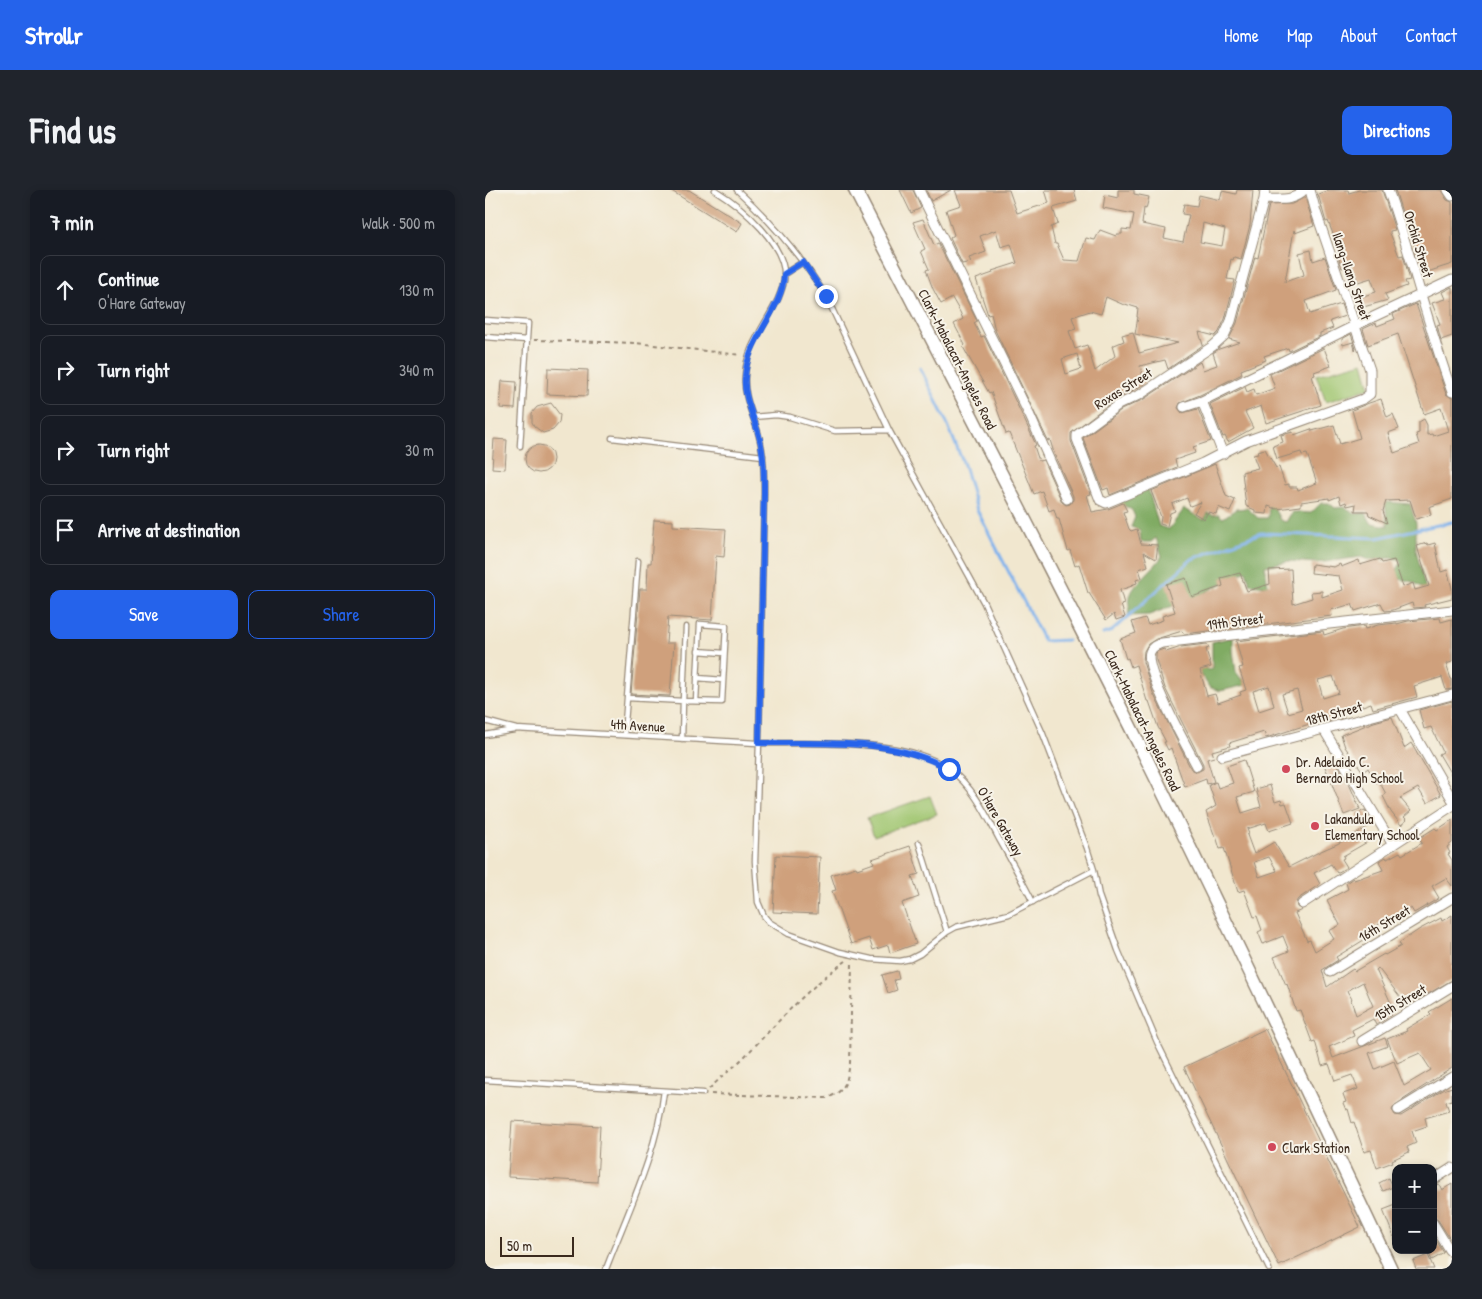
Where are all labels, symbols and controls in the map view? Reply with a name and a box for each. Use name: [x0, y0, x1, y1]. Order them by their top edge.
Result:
text: Strollr: [25, 19, 83, 51]
text: Home: [1224, 23, 1259, 48]
text: Map: [1287, 23, 1312, 48]
text: About: [1340, 23, 1377, 48]
text: Contact: [1405, 23, 1457, 48]
button: Directions: [1342, 106, 1452, 155]
text: Find us: [30, 107, 116, 154]
text: 7 min: [50, 208, 94, 237]
street label: Orchid Street: [1400, 208, 1438, 280]
text: Walk · 500 m: [362, 212, 435, 234]
street label: Ilang-Ilang Street: [1327, 230, 1376, 323]
text: Continue: [98, 266, 159, 292]
icon: ahead: [51, 276, 79, 304]
text: 130 m: [399, 279, 434, 301]
route end: [815, 285, 838, 308]
street label: Clark-Mabalacat-Angeles Road: [913, 286, 1002, 433]
text: O'Hare Gateway: [98, 292, 186, 314]
icon: right: [51, 356, 79, 384]
text: Turn right: [98, 357, 169, 383]
text: 340 m: [399, 359, 434, 381]
street label: Roxas Street: [1090, 363, 1156, 413]
icon: right: [51, 436, 79, 464]
text: Turn right: [98, 437, 169, 463]
text: 30 m: [405, 439, 434, 461]
icon: arrive: [51, 516, 79, 544]
text: Arrive at destination: [98, 517, 240, 543]
button: Save: [50, 590, 238, 639]
button: Share: [248, 590, 435, 639]
street label: 19th Street: [1206, 608, 1264, 634]
street label: Clark-Mabalacat-Angeles Road: [1100, 646, 1186, 795]
street label: 18th Street: [1304, 696, 1364, 730]
street label: 4th Avenue: [610, 714, 666, 736]
place label: Dr. Adelaido C. Bernardo High School: [1296, 752, 1404, 788]
route start: [938, 758, 961, 781]
marker: Dr. Adelaido C. Bernardo High School: [1280, 763, 1292, 775]
street label: O'Hare Gateway: [973, 783, 1028, 860]
place label: Lakandula Elementary School: [1325, 809, 1420, 845]
marker: Lakandula Elementary School: [1309, 820, 1321, 832]
street label: 16th Street: [1355, 900, 1414, 946]
street label: 15th Street: [1370, 979, 1430, 1025]
place label: Clark Station: [1282, 1138, 1350, 1157]
marker: Clark Station: [1266, 1141, 1278, 1153]
map controls: [1392, 1164, 1437, 1254]
button: +: [1392, 1164, 1437, 1209]
button: −: [1392, 1209, 1437, 1254]
scale bar: [500, 1234, 574, 1257]
text: 50 m: [507, 1236, 532, 1255]

